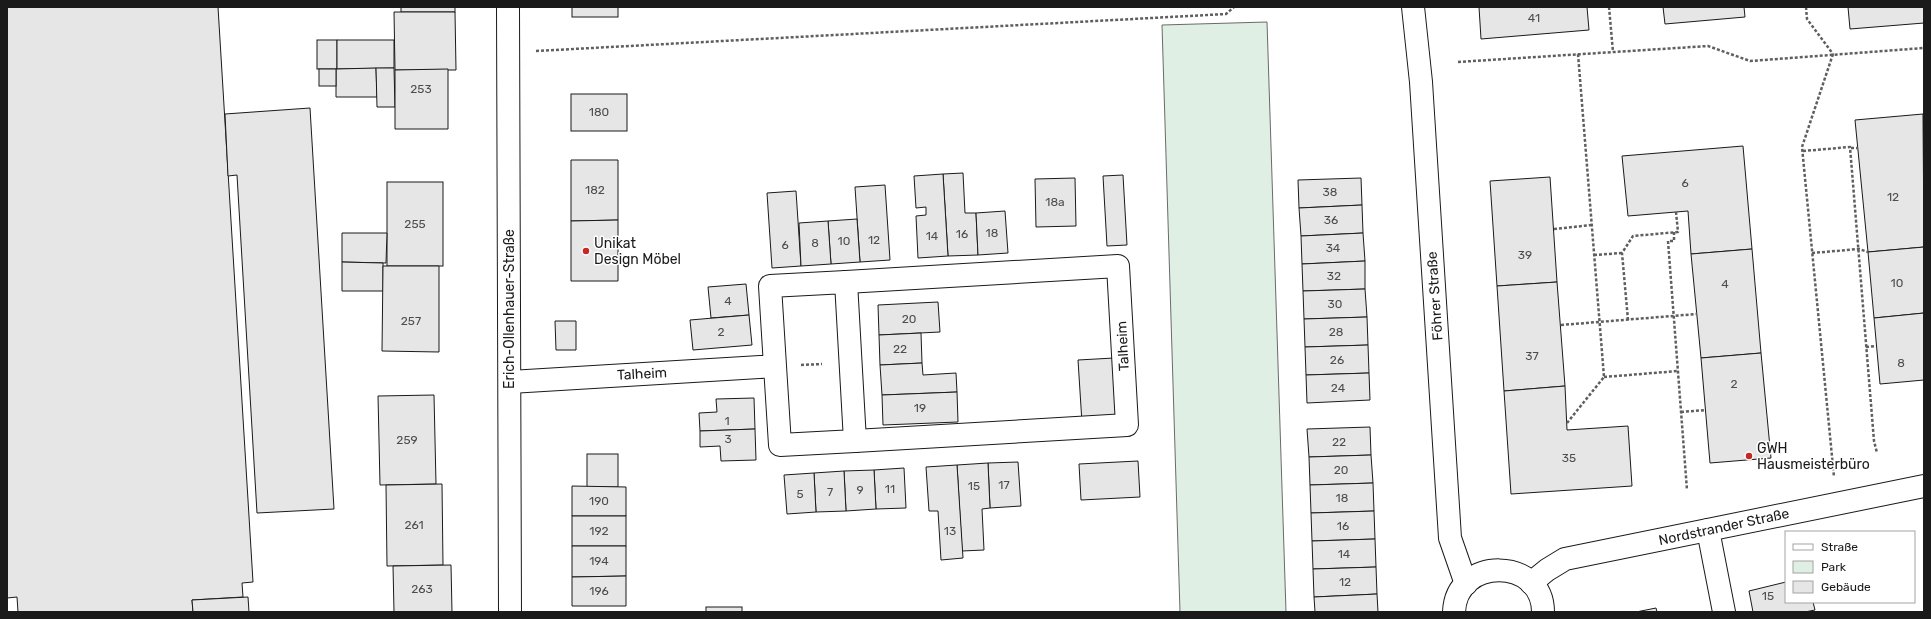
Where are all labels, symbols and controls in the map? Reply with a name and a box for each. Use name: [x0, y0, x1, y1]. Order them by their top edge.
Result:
house number: 41: [1528, 11, 1540, 25]
house number: 253: [410, 82, 432, 96]
house number: 180: [589, 105, 609, 119]
house number: 6: [1681, 176, 1689, 190]
house number: 182: [585, 183, 605, 197]
house number: 38: [1323, 185, 1337, 199]
house number: 12: [1887, 190, 1899, 204]
house number: 18a: [1045, 195, 1065, 209]
house number: 36: [1324, 213, 1338, 227]
house number: 255: [404, 217, 426, 231]
house number: 18: [986, 226, 998, 240]
house number: 16: [956, 227, 968, 241]
street label: Erich-Ollenhauer-Straße: [501, 229, 518, 389]
house number: 14: [926, 229, 939, 243]
house number: 12: [868, 233, 880, 247]
house number: 10: [838, 234, 850, 248]
place label: Unikat Design Möbel: [594, 235, 681, 268]
house number: 8: [811, 236, 819, 250]
house number: 6: [781, 238, 789, 252]
house number: 34: [1326, 241, 1341, 255]
marker: Unikat Design Möbel: [581, 246, 591, 256]
house number: 39: [1518, 248, 1532, 262]
street label: Föhrer Straße: [1423, 251, 1447, 341]
house number: 32: [1327, 269, 1341, 283]
house number: 10: [1891, 276, 1903, 290]
house number: 4: [1721, 277, 1729, 291]
house number: 4: [724, 294, 732, 308]
house number: 30: [1328, 297, 1342, 311]
house number: 20: [902, 312, 916, 326]
house number: 257: [401, 314, 421, 328]
street label: Talheim: [1113, 321, 1133, 371]
house number: 2: [717, 325, 725, 339]
house number: 28: [1329, 325, 1343, 339]
house number: 22: [893, 342, 907, 356]
house number: 37: [1525, 349, 1539, 363]
house number: 26: [1330, 353, 1344, 367]
house number: 8: [1897, 356, 1905, 370]
street label: Talheim: [617, 364, 667, 384]
house number: 2: [1730, 377, 1738, 391]
house number: 24: [1331, 381, 1346, 395]
house number: 19: [914, 401, 926, 415]
house number: 1: [724, 414, 730, 428]
house number: 3: [724, 432, 732, 446]
house number: 259: [396, 433, 418, 447]
house number: 22: [1332, 435, 1346, 449]
place label: GWH Hausmeisterbüro: [1757, 440, 1870, 473]
house number: 35: [1562, 451, 1576, 465]
marker: GWH Hausmeisterbüro: [1744, 451, 1754, 461]
house number: 20: [1334, 463, 1348, 477]
house number: 17: [998, 478, 1010, 492]
house number: 15: [968, 479, 980, 493]
house number: 11: [885, 482, 895, 496]
house number: 9: [856, 483, 864, 497]
house number: 7: [827, 485, 833, 499]
house number: 5: [796, 487, 804, 501]
house number: 18: [1336, 491, 1348, 505]
house number: 190: [589, 494, 609, 508]
street label: Nordstrander Straße: [1657, 505, 1791, 549]
house number: 261: [404, 518, 424, 532]
house number: 16: [1337, 519, 1349, 533]
house number: 192: [589, 524, 609, 538]
house number: 13: [944, 524, 956, 538]
legend: [1785, 531, 1915, 603]
text: Straße: [1821, 540, 1858, 554]
house number: 14: [1338, 547, 1351, 561]
house number: 194: [589, 554, 609, 568]
text: Park: [1821, 560, 1847, 574]
house number: 12: [1339, 575, 1351, 589]
text: Gebäude: [1821, 580, 1871, 594]
house number: 263: [411, 582, 433, 596]
house number: 196: [589, 584, 609, 598]
house number: 15: [1762, 589, 1774, 603]

